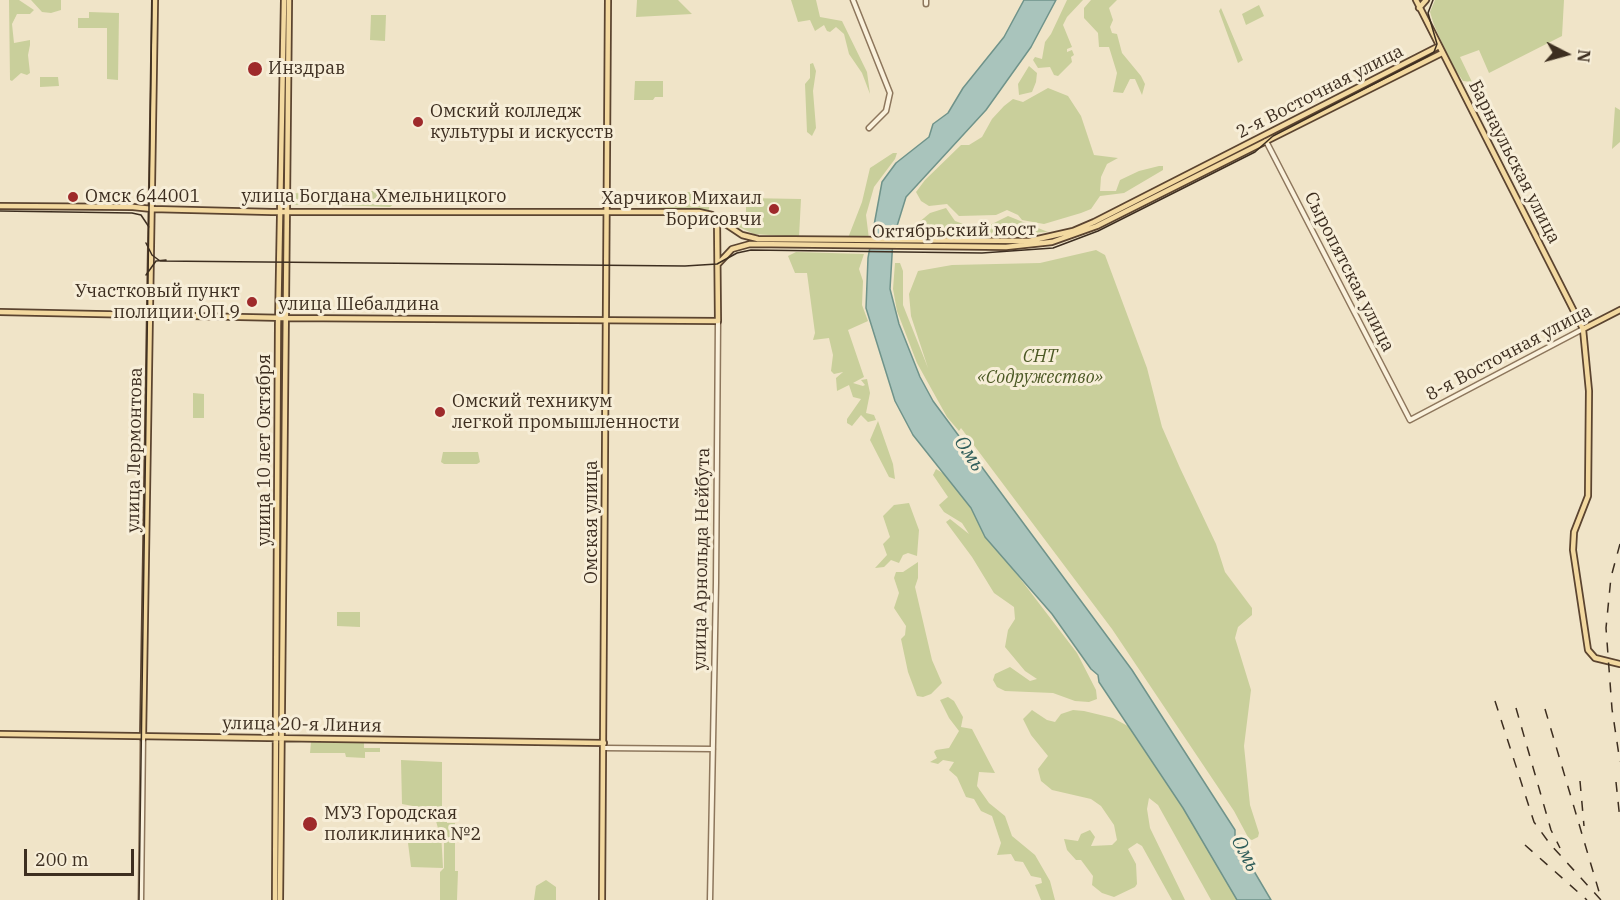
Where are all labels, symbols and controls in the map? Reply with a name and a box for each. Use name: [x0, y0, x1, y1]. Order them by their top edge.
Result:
north arrow: [1536, 24, 1596, 84]
street label: 2-я Восточная улица: [1233, 40, 1407, 144]
text: N: [1573, 49, 1595, 63]
place label: Инздрав: [268, 58, 345, 80]
marker: Инздрав: [246, 60, 264, 78]
street label: Барнаульская улица: [1463, 77, 1565, 247]
place label: Омский колледж культуры и искусств: [430, 101, 614, 144]
marker: Омский колледж культуры и искусств: [411, 115, 425, 129]
place label: Омск 644001: [85, 186, 200, 208]
street label: улица Богдана Хмельницкого: [242, 186, 506, 208]
place label: Харчиков Михаил Борисовчи: [601, 188, 762, 230]
street label: Сыропятская улица: [1299, 188, 1399, 356]
marker: Омск 644001: [66, 190, 80, 204]
marker: Харчиков Михаил Борисовчи: [767, 202, 781, 216]
street label: Октябрьский мост: [872, 219, 1036, 243]
place label: Участковый пункт полиции ОП 9: [75, 281, 240, 324]
street label: улица Шебалдина: [279, 294, 439, 316]
marker: Участковый пункт полиции ОП 9: [245, 295, 259, 309]
street label: 8-я Восточная улица: [1422, 300, 1596, 406]
park label: СНТ «Содружество»: [977, 346, 1103, 388]
street label: улица 10 лет Октября: [254, 354, 276, 546]
street label: улица Лермонтова: [123, 367, 147, 533]
place label: Омский техникум легкой промышленности: [452, 391, 680, 434]
marker: Омский техникум легкой промышленности: [433, 405, 447, 419]
water label: Омь: [949, 432, 989, 476]
street label: улица Арнольда Нейбута: [689, 447, 715, 671]
street label: Омская улица: [581, 460, 603, 584]
street label: улица 20-я Линия: [222, 713, 382, 737]
place label: МУЗ Городская поликлиника №2: [324, 803, 481, 846]
marker: МУЗ Городская поликлиника №2: [301, 815, 319, 833]
water label: Омь: [1226, 832, 1264, 876]
scale bar: [27, 837, 136, 875]
text: 200 m: [35, 848, 89, 871]

